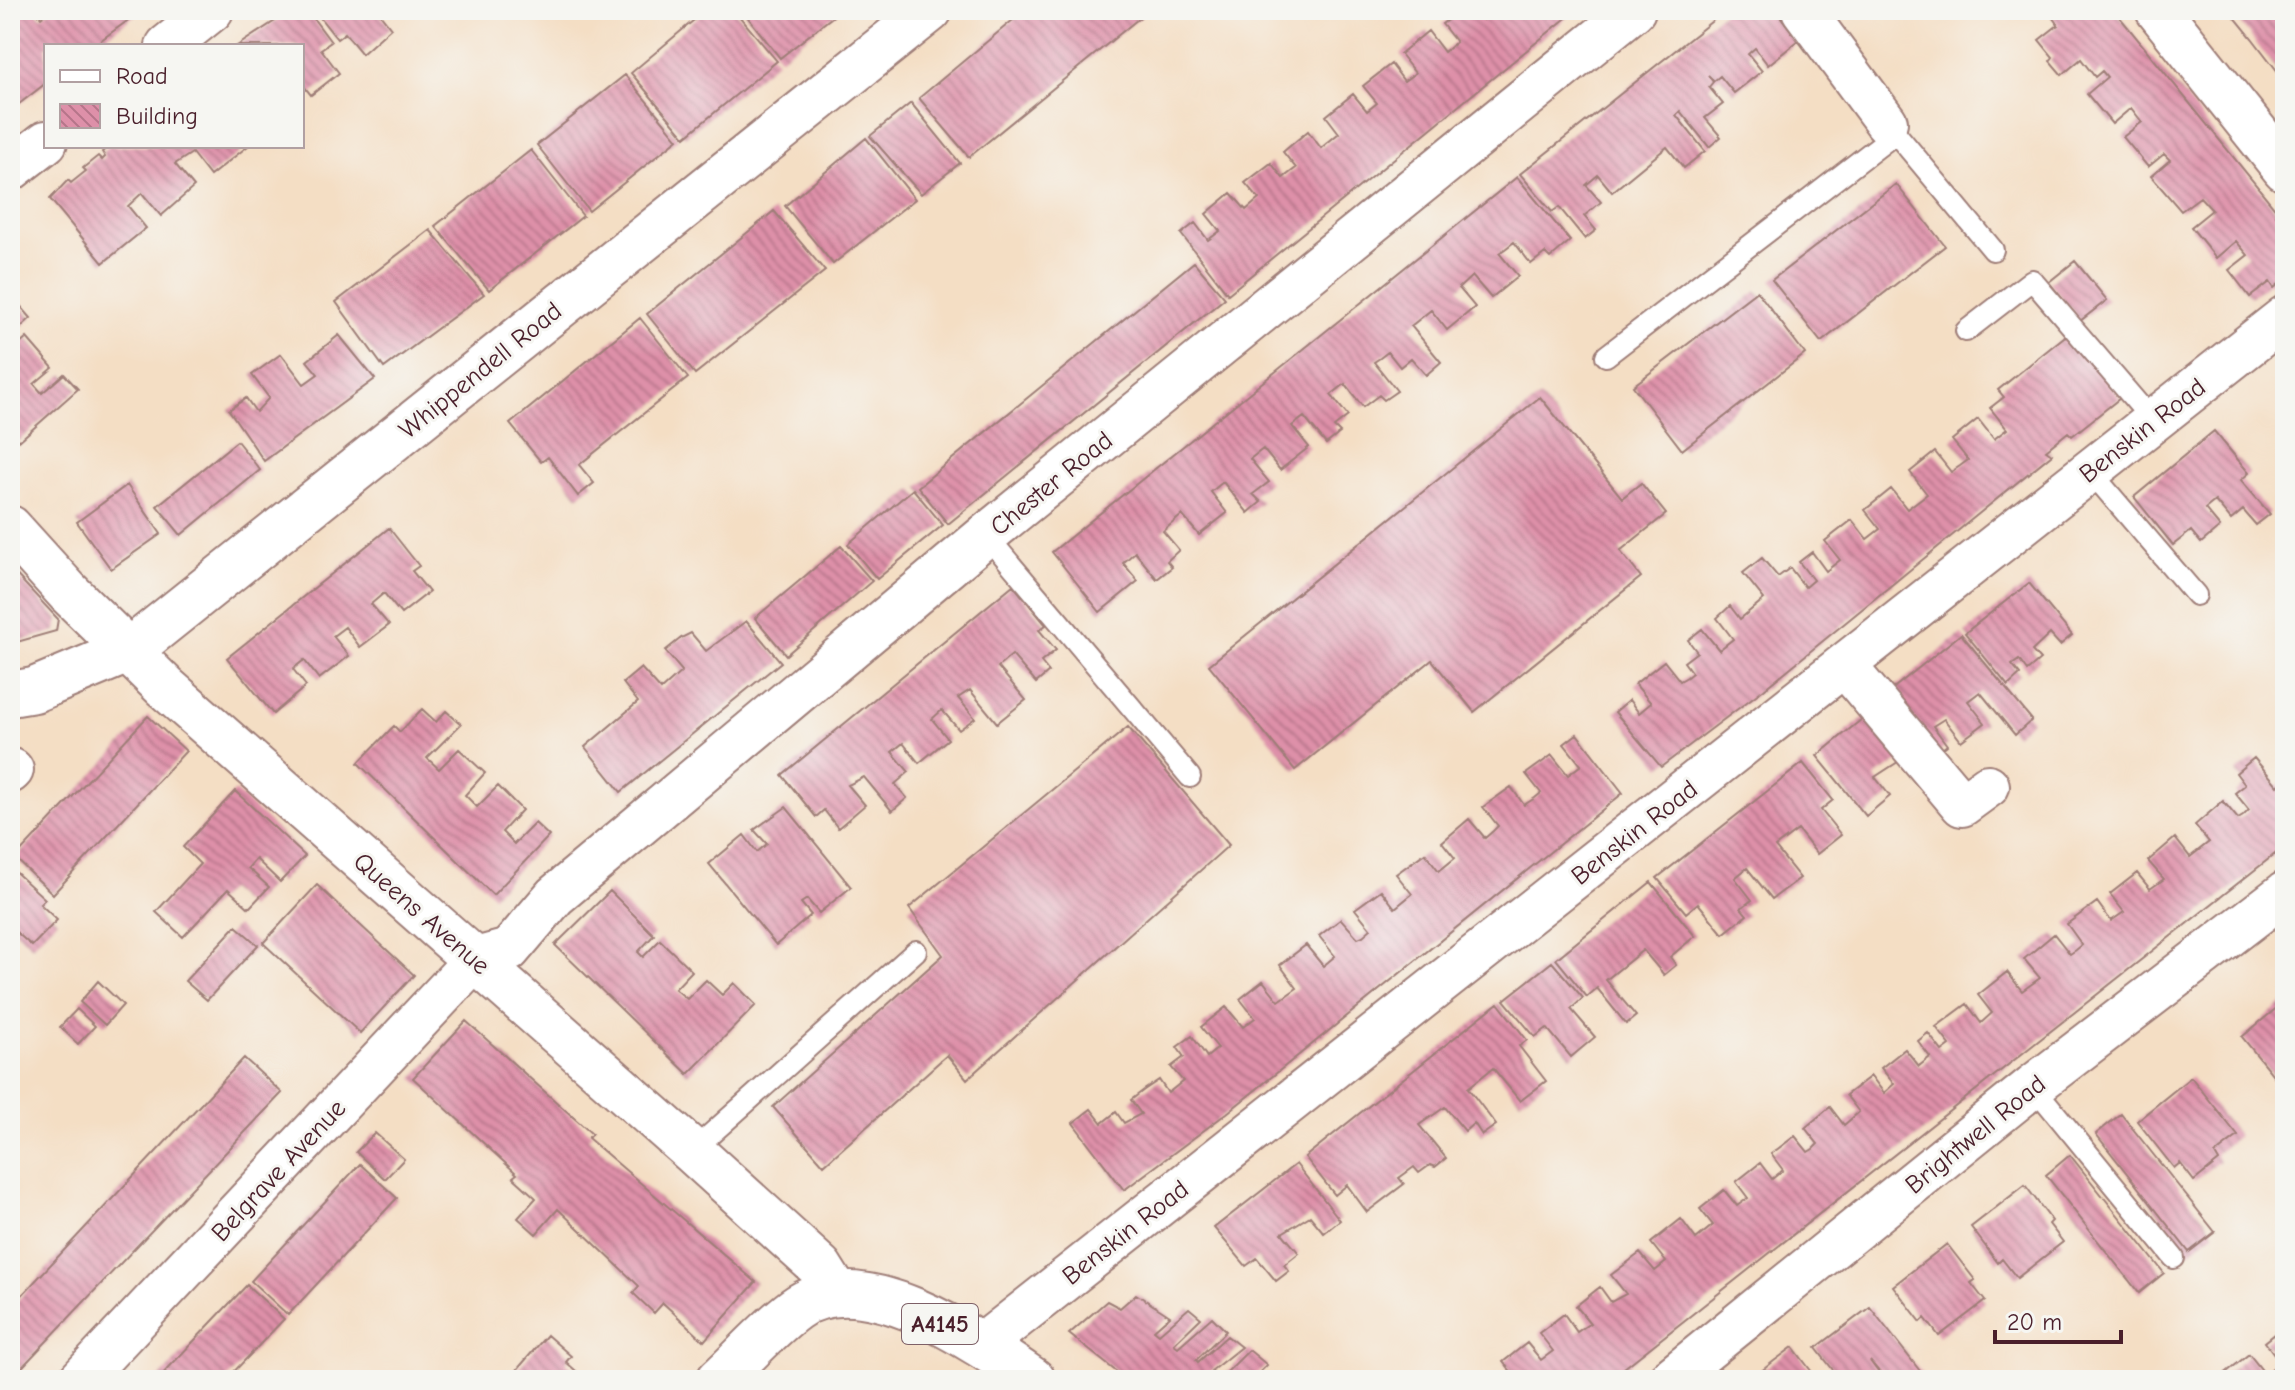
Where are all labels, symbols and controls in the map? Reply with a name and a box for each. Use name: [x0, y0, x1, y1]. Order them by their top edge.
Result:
legend: [44, 44, 304, 148]
text: Road: [116, 62, 168, 90]
text: Building: [116, 102, 198, 130]
street label: Whippendell Road: [393, 296, 568, 445]
street label: Benskin Road: [2073, 372, 2212, 489]
street label: Chester Road: [984, 425, 1119, 542]
street label: Benskin Road: [1565, 774, 1704, 891]
street label: Queens Avenue: [347, 846, 496, 981]
street label: Brightwell Road: [1899, 1069, 2052, 1200]
street label: Belgrave Avenue: [205, 1093, 352, 1248]
street label: Benskin Road: [1056, 1174, 1195, 1291]
scale bar: [1995, 1294, 2121, 1344]
road number: A4145: [902, 1304, 978, 1344]
text: 20 m: [2007, 1308, 2062, 1336]

